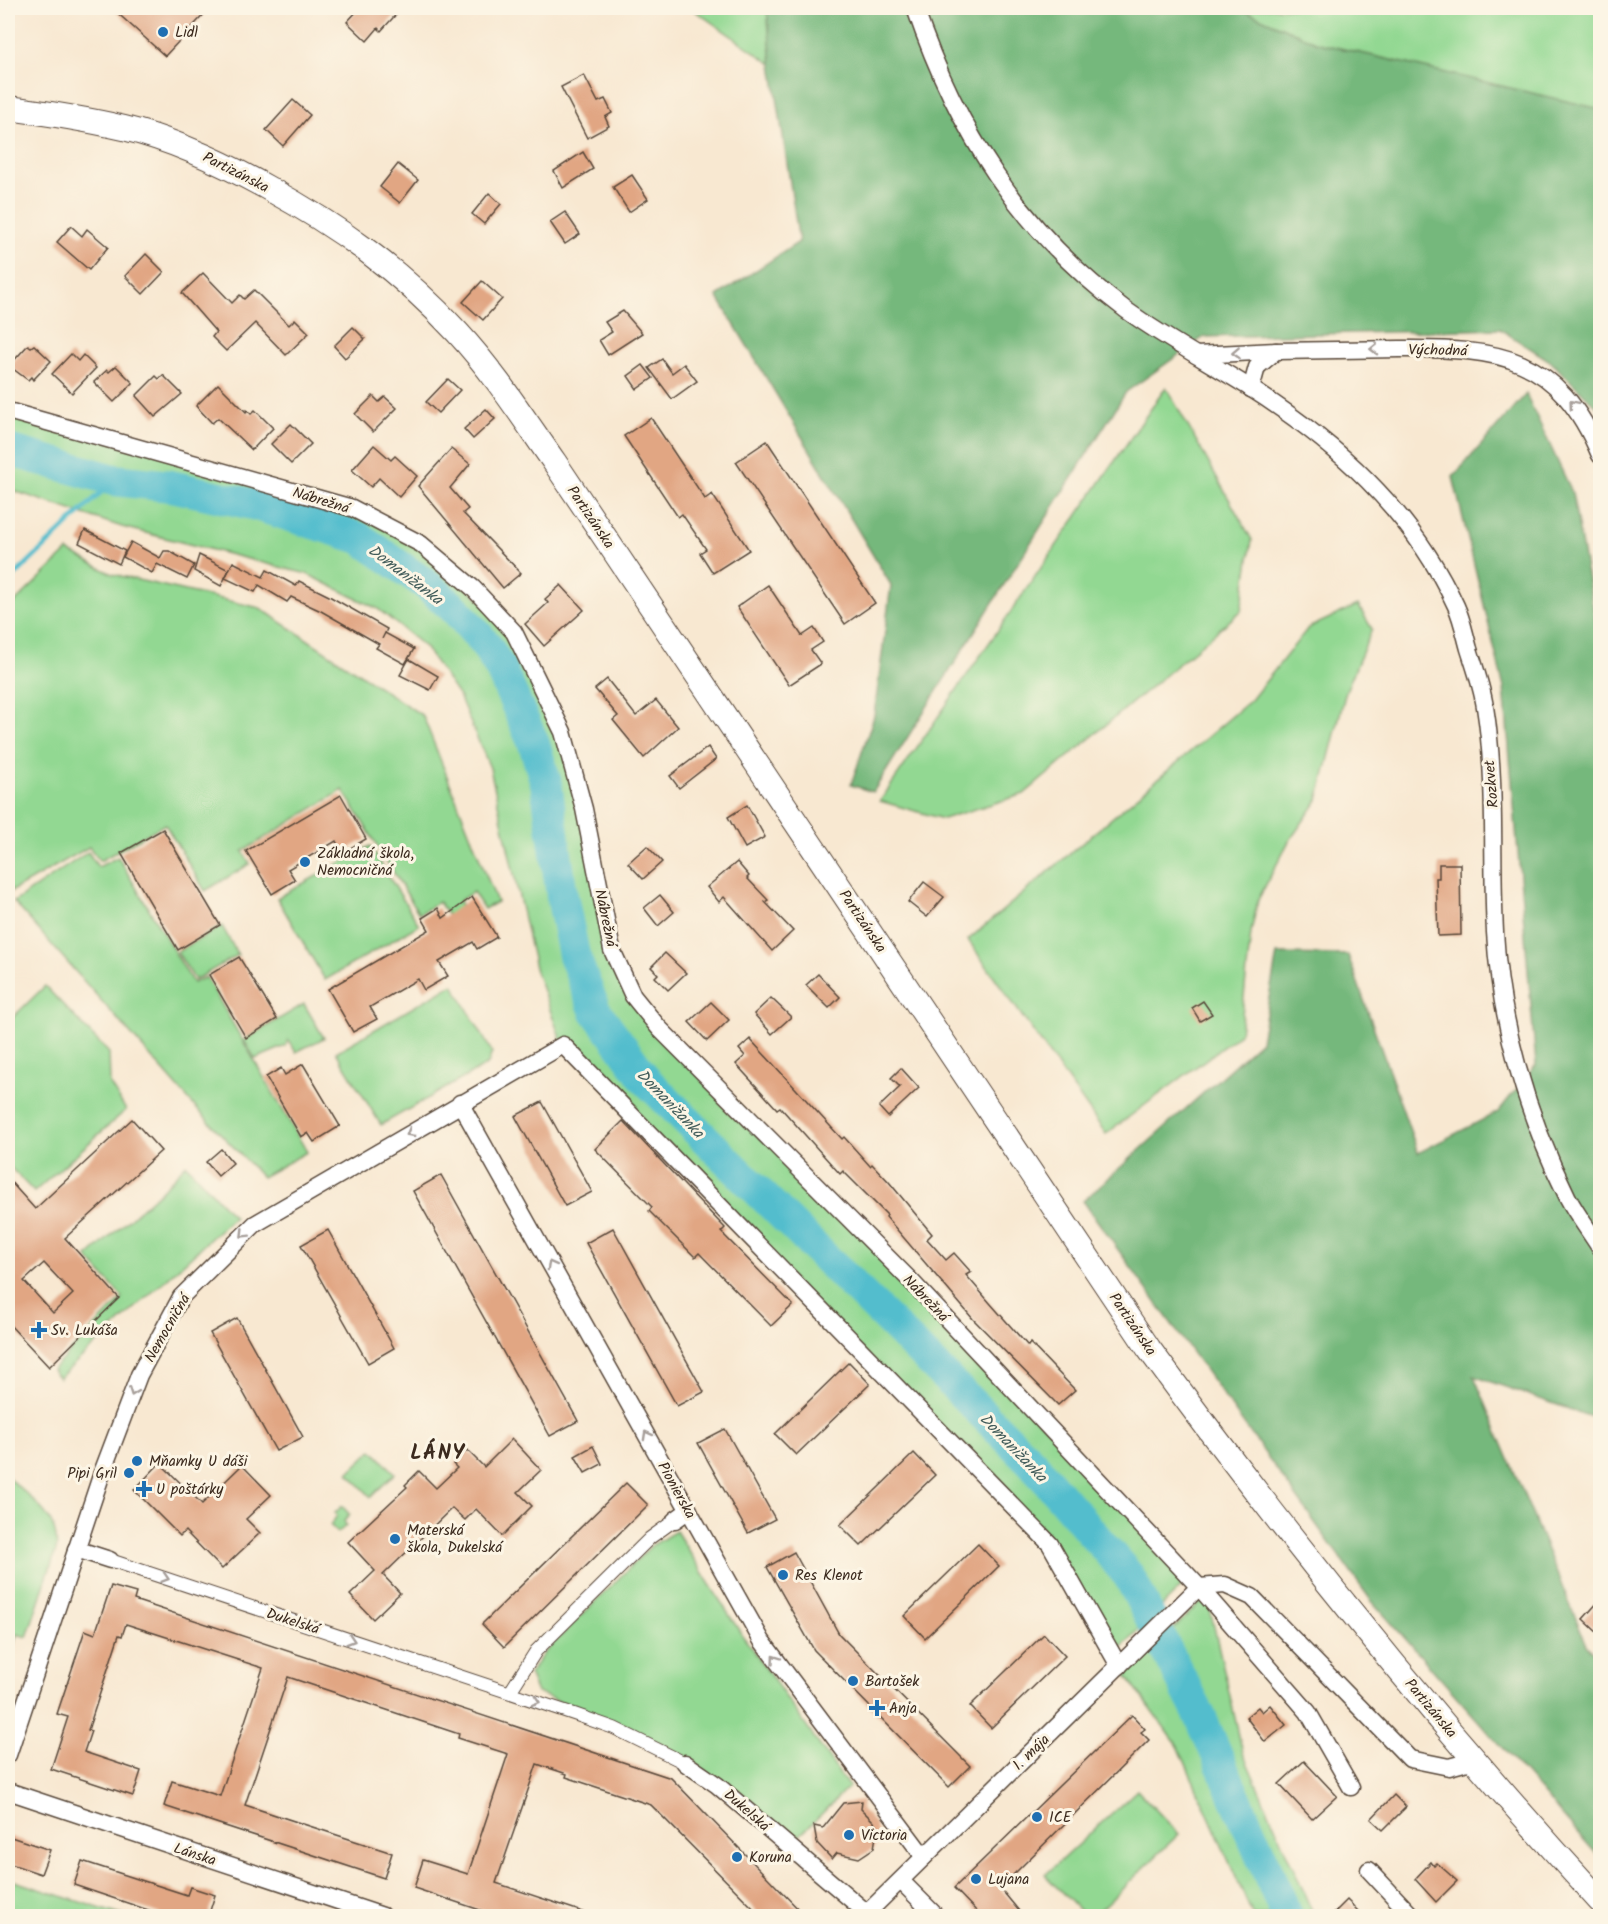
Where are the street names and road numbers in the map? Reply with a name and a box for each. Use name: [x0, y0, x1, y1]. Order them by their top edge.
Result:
street label: Partizánska: [198, 146, 273, 200]
street label: Východná: [1408, 338, 1470, 364]
street label: Nábrežná: [289, 481, 354, 522]
street label: Partizánska: [560, 481, 620, 554]
street label: Rozkvet: [1478, 759, 1506, 809]
street label: Partizánska: [832, 885, 892, 958]
street label: Nábrežná: [587, 887, 623, 951]
street label: Nábrežná: [896, 1269, 956, 1329]
street label: Nemocničná: [139, 1288, 198, 1367]
street label: Partizánska: [1102, 1288, 1162, 1361]
street label: Pionierska: [651, 1457, 702, 1524]
street label: Dukelská: [263, 1602, 324, 1642]
street label: Partizánska: [1398, 1673, 1462, 1744]
street label: 1. mája: [1007, 1729, 1056, 1777]
street label: Dukelská: [718, 1784, 776, 1839]
street label: Lánska: [170, 1837, 219, 1873]

